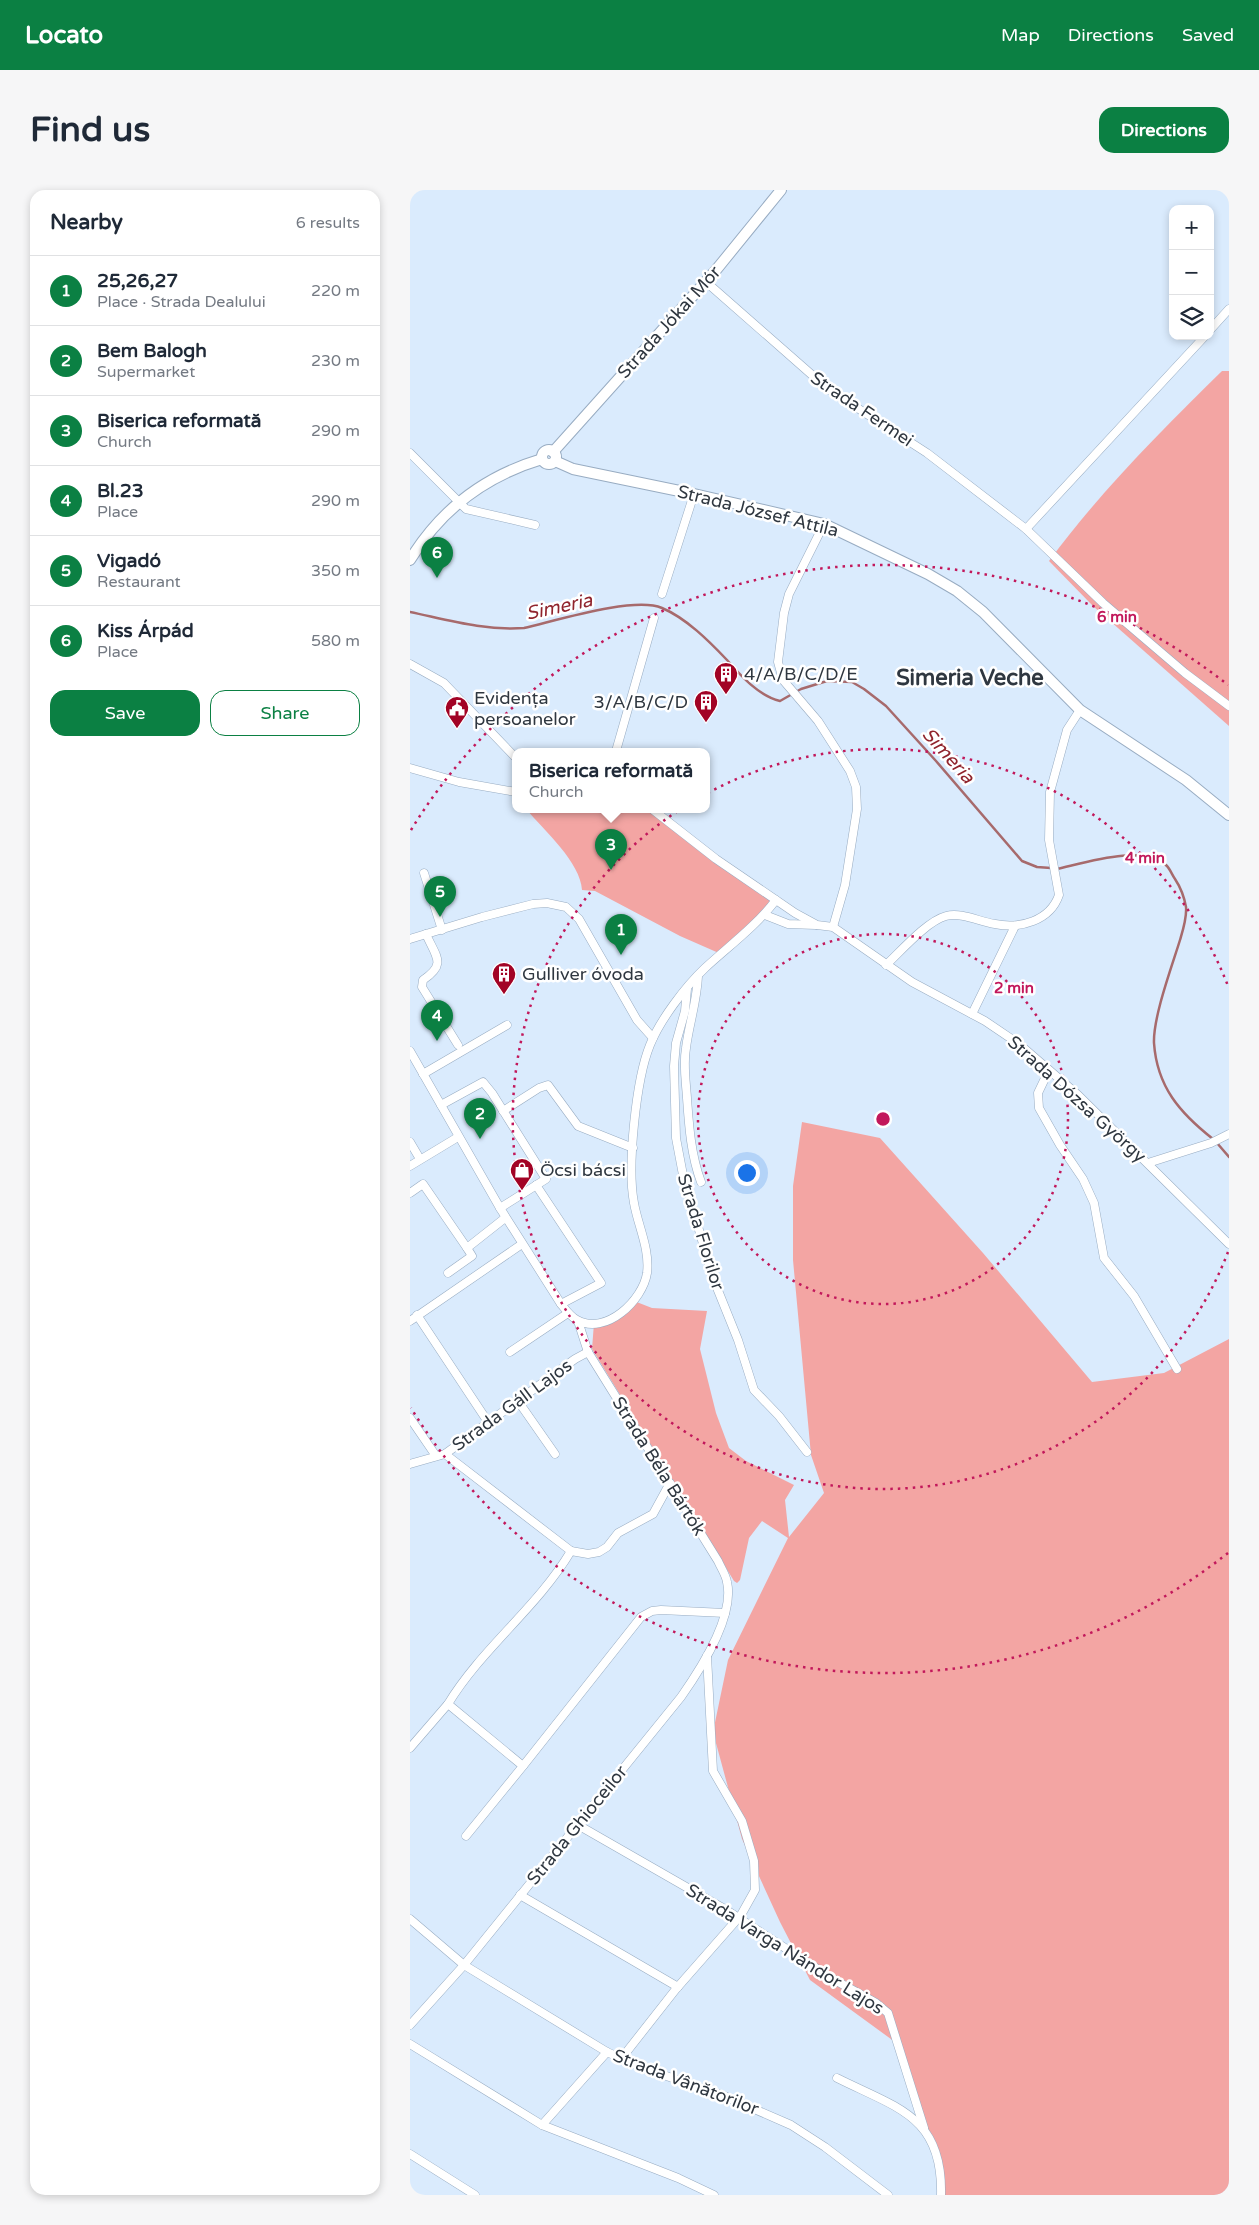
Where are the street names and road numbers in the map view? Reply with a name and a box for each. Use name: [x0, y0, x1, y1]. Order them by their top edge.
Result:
street label: Strada Jókai Mór: [613, 261, 725, 383]
street label: Strada Fermei: [806, 367, 918, 451]
street label: Strada József Attila: [675, 480, 841, 542]
street label: Strada Dózsa György: [1003, 1031, 1151, 1167]
street label: Strada Florilor: [673, 1171, 729, 1293]
street label: Strada Gáll Lajos: [448, 1354, 576, 1456]
street label: Strada Béla Bártók: [607, 1393, 711, 1540]
street label: Strada Ghioceilor: [522, 1761, 632, 1889]
street label: Strada Varga Nándor Lajos: [682, 1879, 888, 2019]
street label: Strada Vânătorilor: [610, 2044, 762, 2120]

